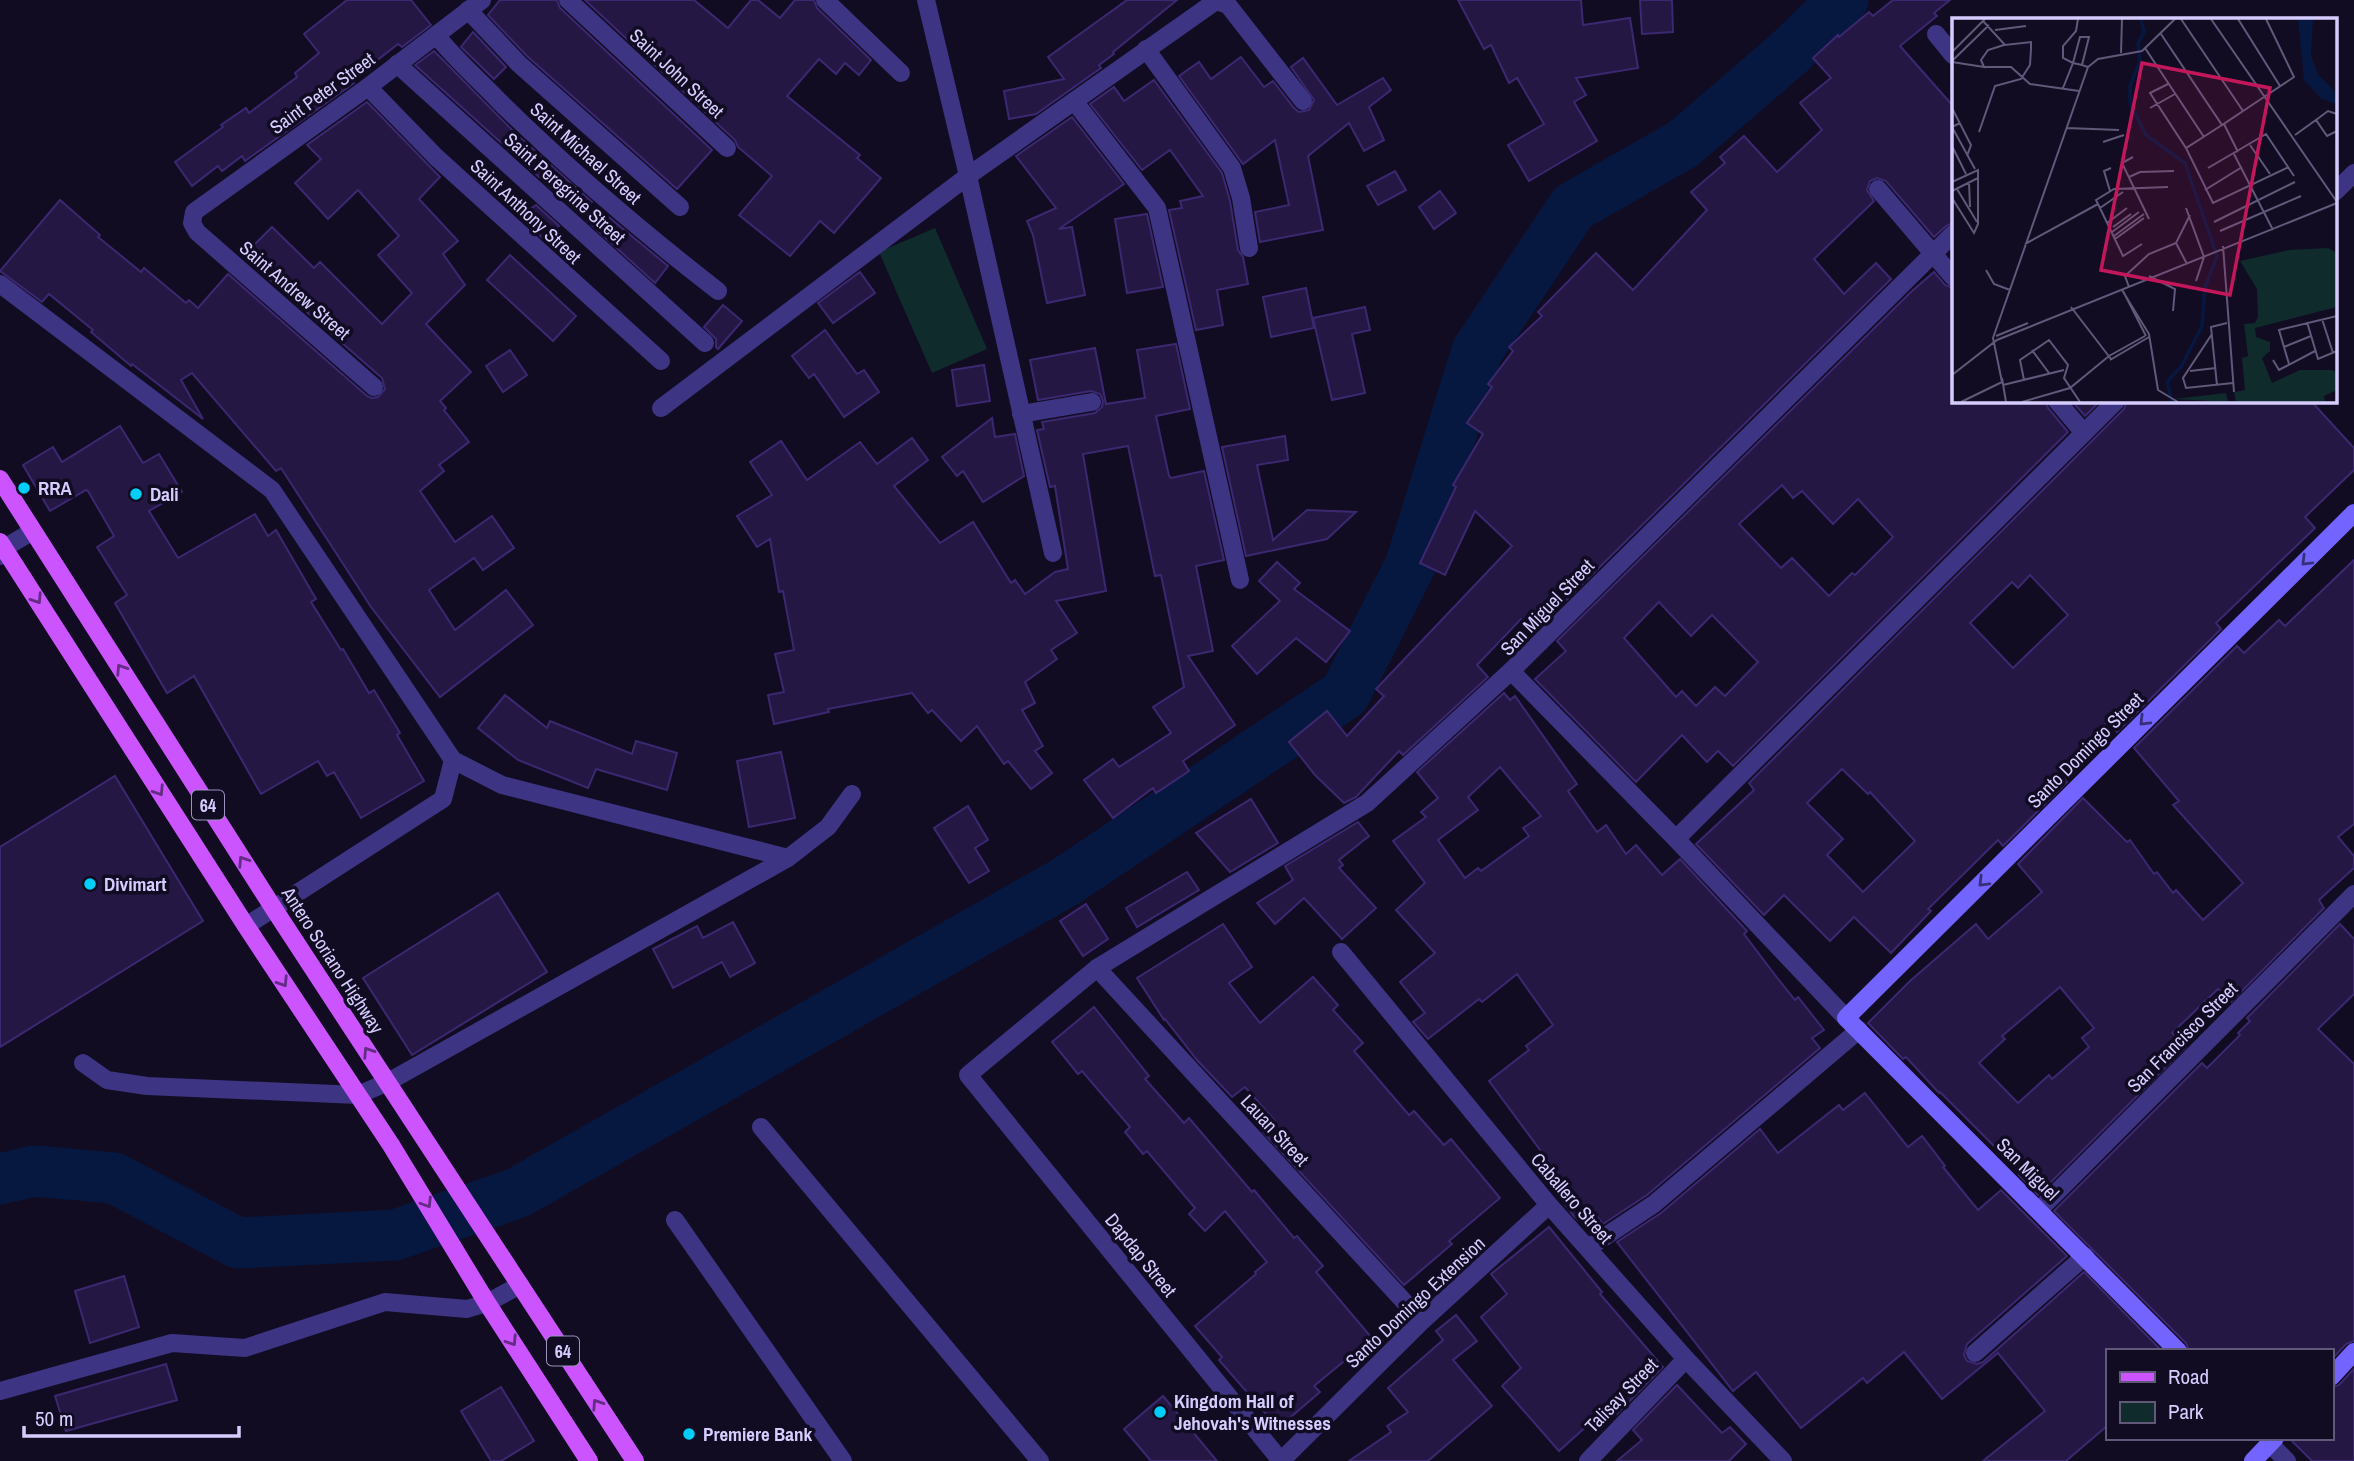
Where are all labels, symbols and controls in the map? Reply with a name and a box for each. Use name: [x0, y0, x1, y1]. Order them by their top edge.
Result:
inset map: [1952, 18, 2336, 402]
street label: Saint John Street: [624, 22, 730, 124]
street label: Saint Peter Street: [264, 46, 380, 140]
street label: Saint Michael Street: [525, 96, 648, 210]
street label: Saint Peregrine Street: [499, 126, 632, 250]
street label: Saint Anthony Street: [465, 153, 588, 270]
street label: Saint Andrew Street: [234, 235, 356, 346]
place label: RRA: [38, 475, 72, 501]
marker: RRA: [16, 480, 32, 496]
place label: Dali: [150, 481, 179, 507]
marker: Dali: [128, 486, 144, 502]
one-way arrow: [2301, 552, 2314, 565]
street label: San Miguel Street: [1494, 553, 1600, 661]
one-way arrow: [28, 591, 41, 604]
one-way arrow: [117, 664, 130, 677]
street label: Santo Domingo Street: [2021, 686, 2149, 814]
one-way arrow: [2140, 713, 2153, 726]
one-way arrow: [151, 783, 164, 796]
road number: 64: [192, 790, 224, 820]
one-way arrow: [239, 856, 252, 869]
place label: Divimart: [104, 871, 166, 897]
one-way arrow: [1978, 873, 1991, 886]
marker: Divimart: [82, 876, 98, 892]
street label: Antero Soriano Highway: [275, 881, 390, 1038]
one-way arrow: [275, 974, 287, 987]
street label: San Francisco Street: [2121, 976, 2243, 1098]
one-way arrow: [363, 1046, 376, 1059]
street label: Lauan Street: [1235, 1089, 1315, 1172]
street label: San Miguel: [1991, 1132, 2065, 1206]
street label: Caballero Street: [1525, 1147, 1619, 1250]
one-way arrow: [418, 1196, 431, 1209]
street label: Dapdap Street: [1099, 1208, 1183, 1303]
street label: Santo Domingo Extension: [1340, 1230, 1490, 1374]
one-way arrow: [504, 1333, 516, 1346]
road number: 64: [547, 1336, 579, 1366]
legend: [2106, 1349, 2333, 1440]
street label: Talisay Street: [1579, 1351, 1664, 1438]
text: Road: [2168, 1362, 2209, 1391]
place label: Kingdom Hall of Jehovah's Witnesses: [1174, 1388, 1331, 1436]
scale bar: [24, 1394, 240, 1438]
text: Park: [2168, 1397, 2204, 1426]
one-way arrow: [593, 1399, 606, 1412]
text: 50 m: [35, 1404, 73, 1433]
marker: Kingdom Hall of Jehovah's Witnesses: [1152, 1404, 1168, 1420]
place label: Premiere Bank: [703, 1421, 812, 1447]
marker: Premiere Bank: [681, 1426, 697, 1442]

